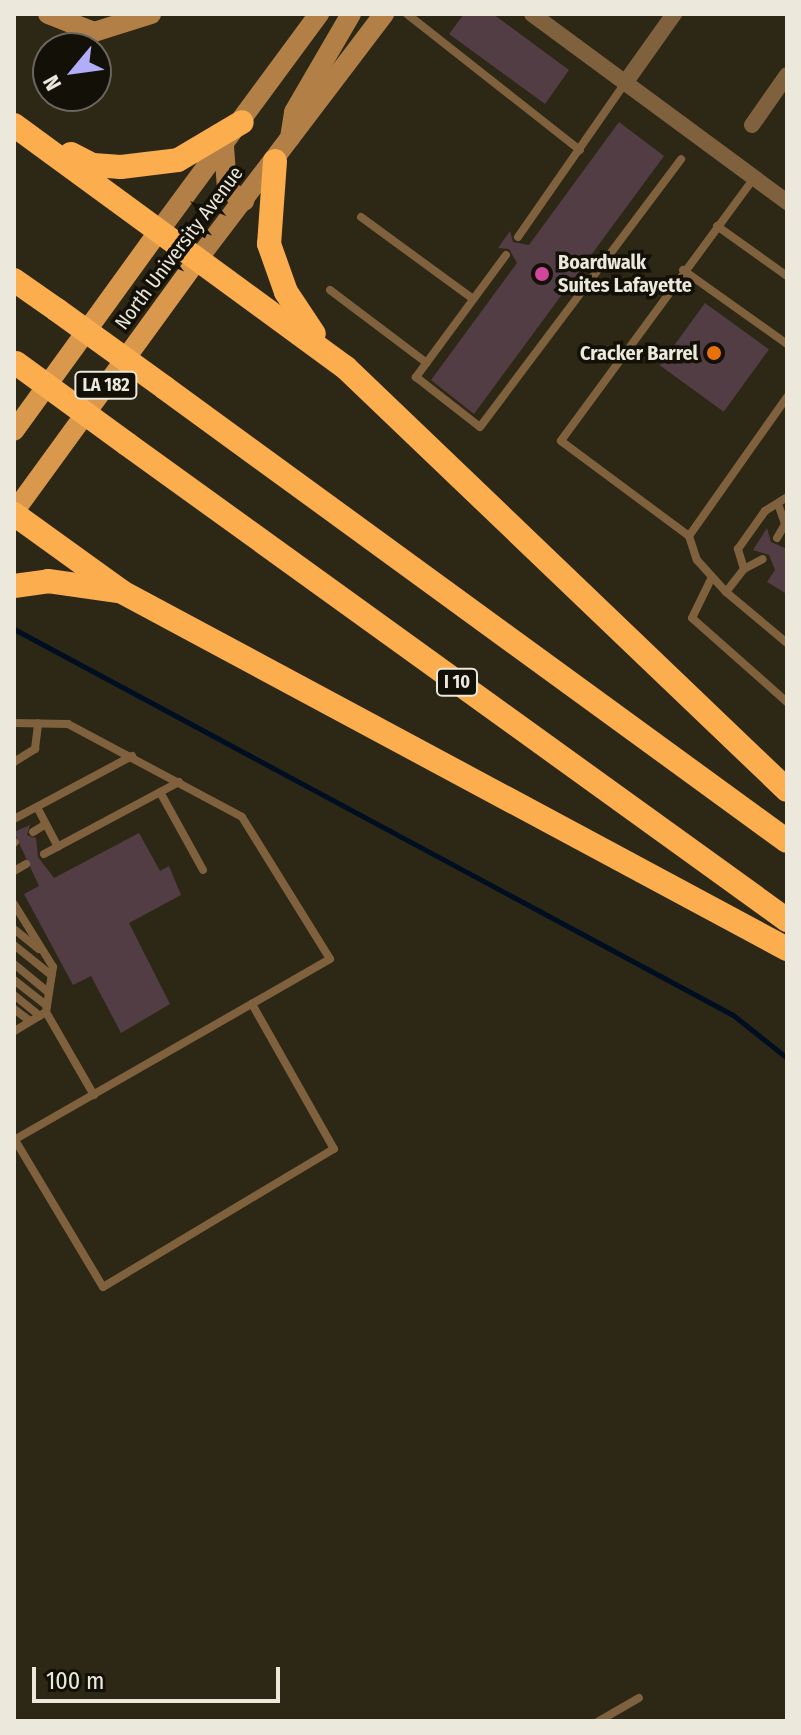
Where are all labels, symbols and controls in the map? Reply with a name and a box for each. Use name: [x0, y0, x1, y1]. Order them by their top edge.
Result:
north arrow: [32, 32, 112, 112]
text: N: [37, 71, 67, 95]
street label: North University Avenue: [110, 162, 248, 334]
place label: Boardwalk Suites Lafayette: [558, 250, 692, 297]
marker: Boardwalk Suites Lafayette: [533, 265, 551, 283]
place label: Cracker Barrel: [580, 341, 698, 365]
marker: Cracker Barrel: [705, 344, 723, 362]
road number: LA 182: [74, 371, 138, 399]
road number: I 10: [435, 668, 479, 696]
scale bar: [36, 1651, 284, 1701]
text: 100 m: [46, 1667, 104, 1695]

